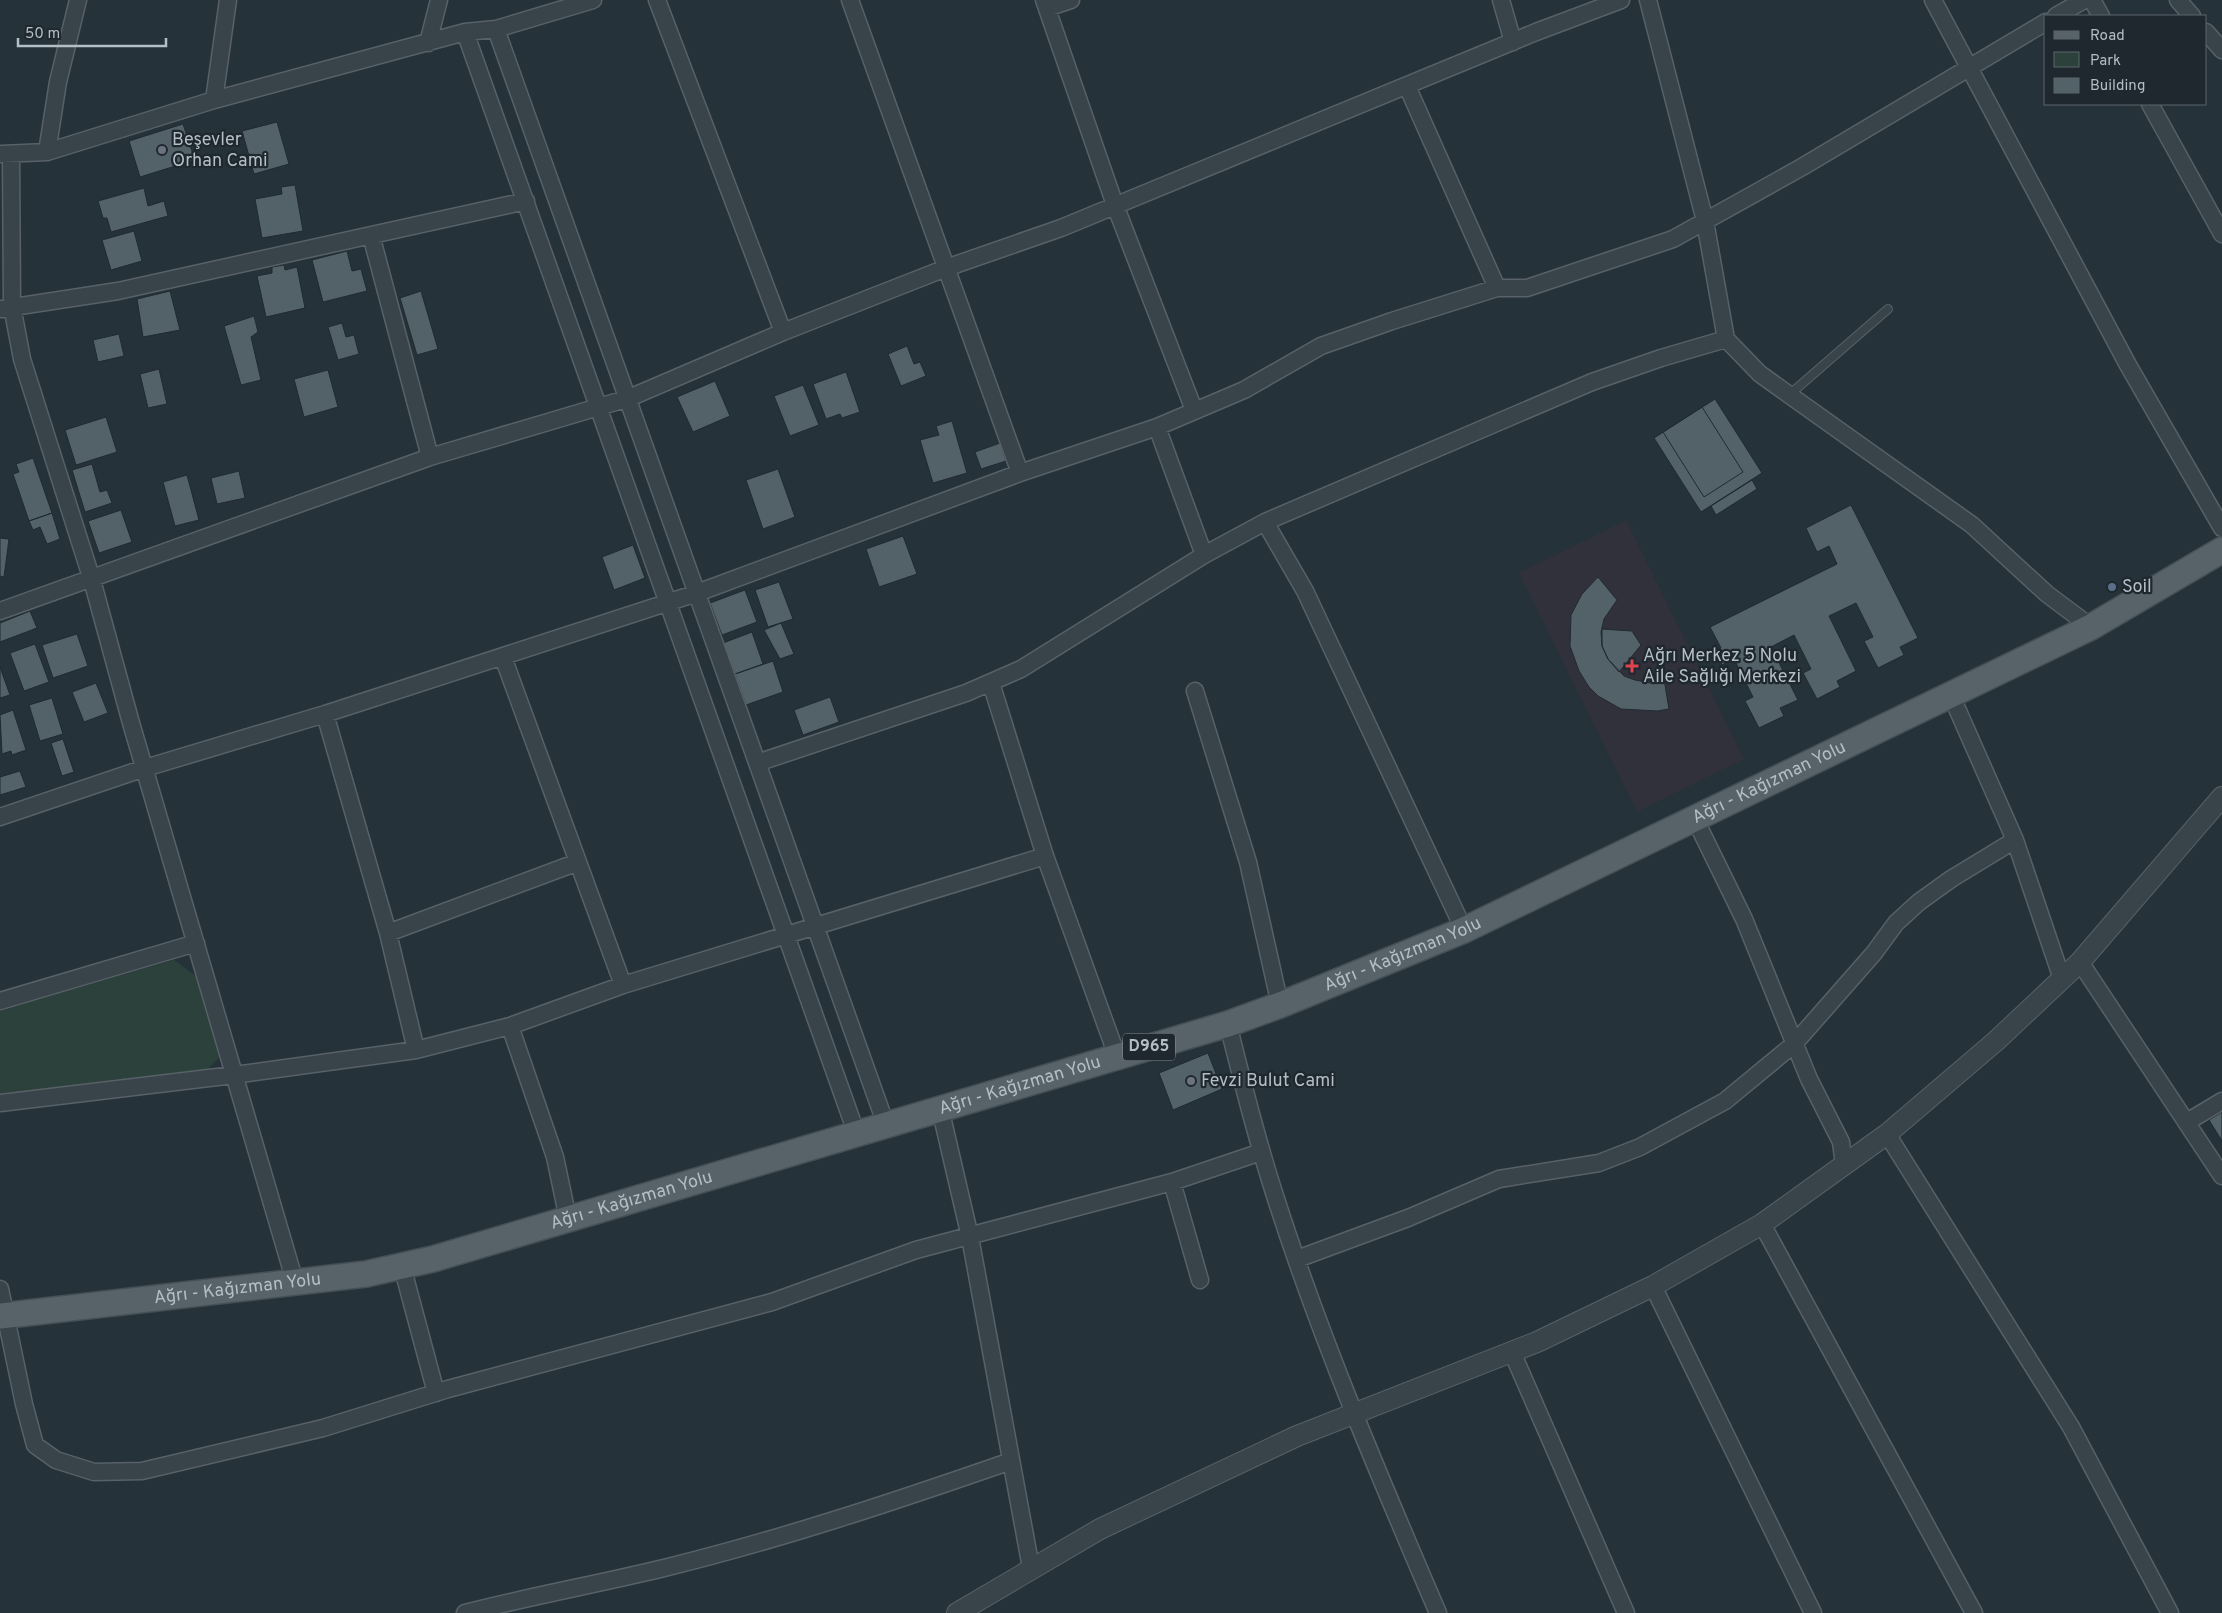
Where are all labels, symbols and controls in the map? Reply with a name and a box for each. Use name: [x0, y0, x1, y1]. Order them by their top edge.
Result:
scale bar: [18, 15, 165, 47]
legend: [2044, 15, 2207, 105]
text: 50 m: [25, 25, 60, 44]
text: Road: [2090, 27, 2125, 46]
text: Park: [2090, 52, 2121, 71]
text: Building: [2090, 77, 2145, 96]
place label: Beşevler Orhan Cami: [172, 129, 268, 173]
marker: Beşevler Orhan Cami: [156, 144, 168, 156]
place label: Soil: [2122, 576, 2152, 599]
marker: Soil: [2106, 581, 2118, 593]
place label: Ağrı Merkez 5 Nolu Aile Sağlığı Merkezi: [1643, 645, 1801, 689]
marker: Ağrı Merkez 5 Nolu Aile Sağlığı Merkezi: [1625, 659, 1639, 673]
street label: Ağrı - Kağızman Yolu: [1688, 736, 1850, 829]
street label: Ağrı - Kağızman Yolu: [1321, 912, 1485, 997]
road number: D965: [1123, 1034, 1175, 1060]
street label: Ağrı - Kağızman Yolu: [936, 1051, 1104, 1120]
place label: Fevzi Bulut Cami: [1201, 1070, 1335, 1093]
marker: Fevzi Bulut Cami: [1185, 1075, 1197, 1087]
street label: Ağrı - Kağızman Yolu: [548, 1165, 715, 1235]
street label: Ağrı - Kağızman Yolu: [153, 1268, 322, 1310]

